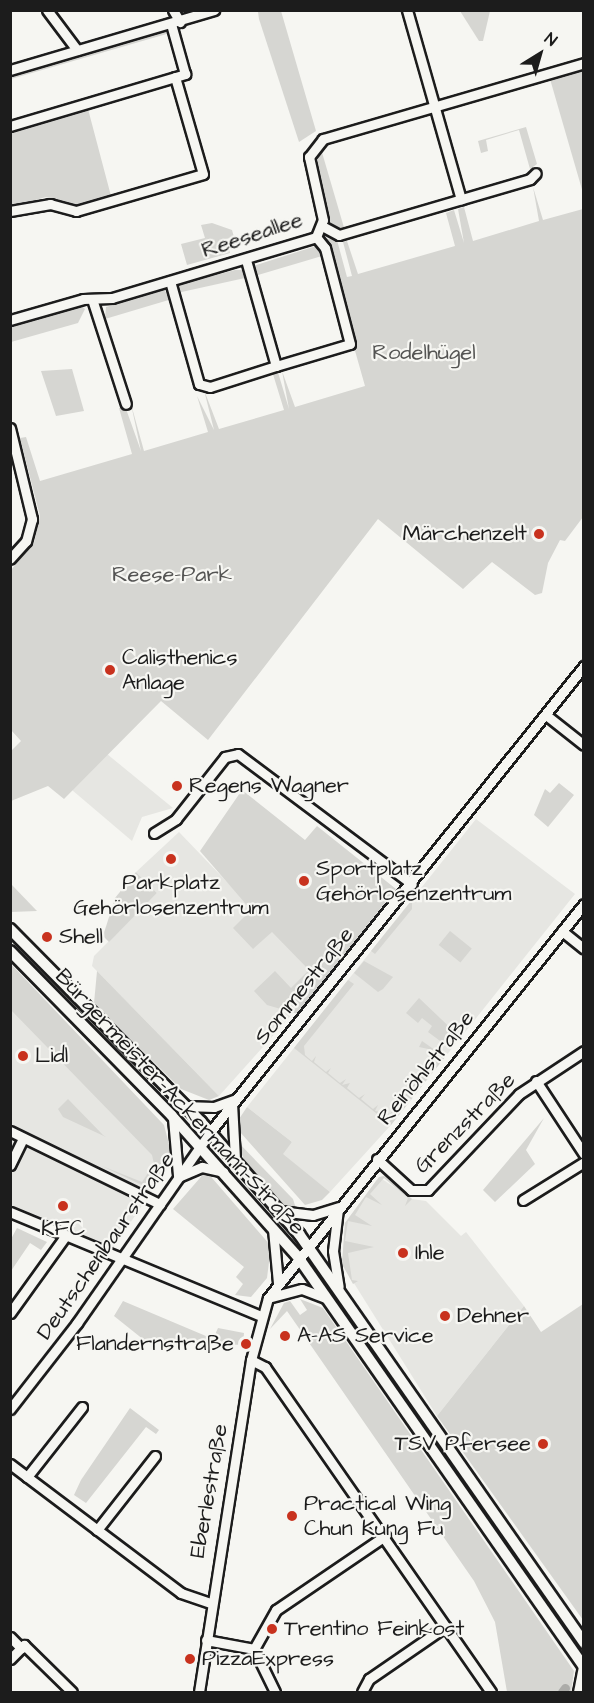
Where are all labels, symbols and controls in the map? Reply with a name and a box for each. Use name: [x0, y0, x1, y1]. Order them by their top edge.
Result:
north arrow: [510, 24, 570, 84]
text: N: [540, 28, 561, 51]
street label: Reeseallee: [198, 206, 306, 264]
park label: Rodelhügel: [372, 340, 476, 366]
place label: Märchenzelt: [403, 521, 527, 547]
marker: Märchenzelt: [532, 527, 546, 541]
park label: Reese-Park: [112, 562, 232, 588]
place label: Calisthenics Anlage: [122, 644, 238, 696]
marker: Calisthenics Anlage: [103, 663, 117, 677]
place label: Regens Wagner: [189, 773, 349, 799]
marker: Regens Wagner: [170, 779, 184, 793]
marker: Parkplatz Gehörlosenzentrum: [164, 852, 178, 866]
place label: Sportplatz Gehörlosenzentrum: [316, 855, 511, 906]
place label: Parkplatz Gehörlosenzentrum: [73, 869, 269, 920]
marker: Sportplatz Gehörlosenzentrum: [297, 874, 311, 888]
street label: Sommestraße: [249, 922, 359, 1050]
place label: Shell: [59, 924, 103, 950]
marker: Shell: [40, 930, 54, 944]
street label: Bürgermeister-Ackermann-Straße: [50, 964, 310, 1240]
street label: Reinöhlstraße: [372, 1006, 480, 1130]
place label: Lidl: [35, 1043, 68, 1069]
marker: Lidl: [16, 1049, 30, 1063]
street label: Grenzstraße: [409, 1067, 521, 1179]
street label: Deutschenbaurstraße: [31, 1147, 181, 1345]
marker: KFC: [56, 1199, 70, 1213]
place label: KFC: [41, 1216, 85, 1242]
place label: Ihle: [415, 1240, 445, 1266]
marker: Ihle: [396, 1246, 410, 1260]
place label: Dehner: [457, 1303, 529, 1329]
marker: Dehner: [438, 1309, 452, 1323]
place label: A-AS Service: [297, 1323, 434, 1349]
marker: A-AS Service: [278, 1329, 292, 1343]
place label: Flandernstraße: [76, 1331, 234, 1357]
marker: Flandernstraße: [239, 1337, 253, 1351]
street label: Eberlestraße: [184, 1422, 234, 1560]
place label: TSV Pfersee: [395, 1431, 531, 1457]
marker: TSV Pfersee: [536, 1437, 550, 1451]
place label: Practical Wing Chun Kung Fu: [304, 1490, 451, 1542]
marker: Practical Wing Chun Kung Fu: [285, 1509, 299, 1523]
place label: Trentino Feinkost: [284, 1616, 464, 1642]
marker: Trentino Feinkost: [265, 1622, 279, 1636]
place label: PizzaExpress: [202, 1646, 334, 1672]
marker: PizzaExpress: [183, 1652, 197, 1666]

